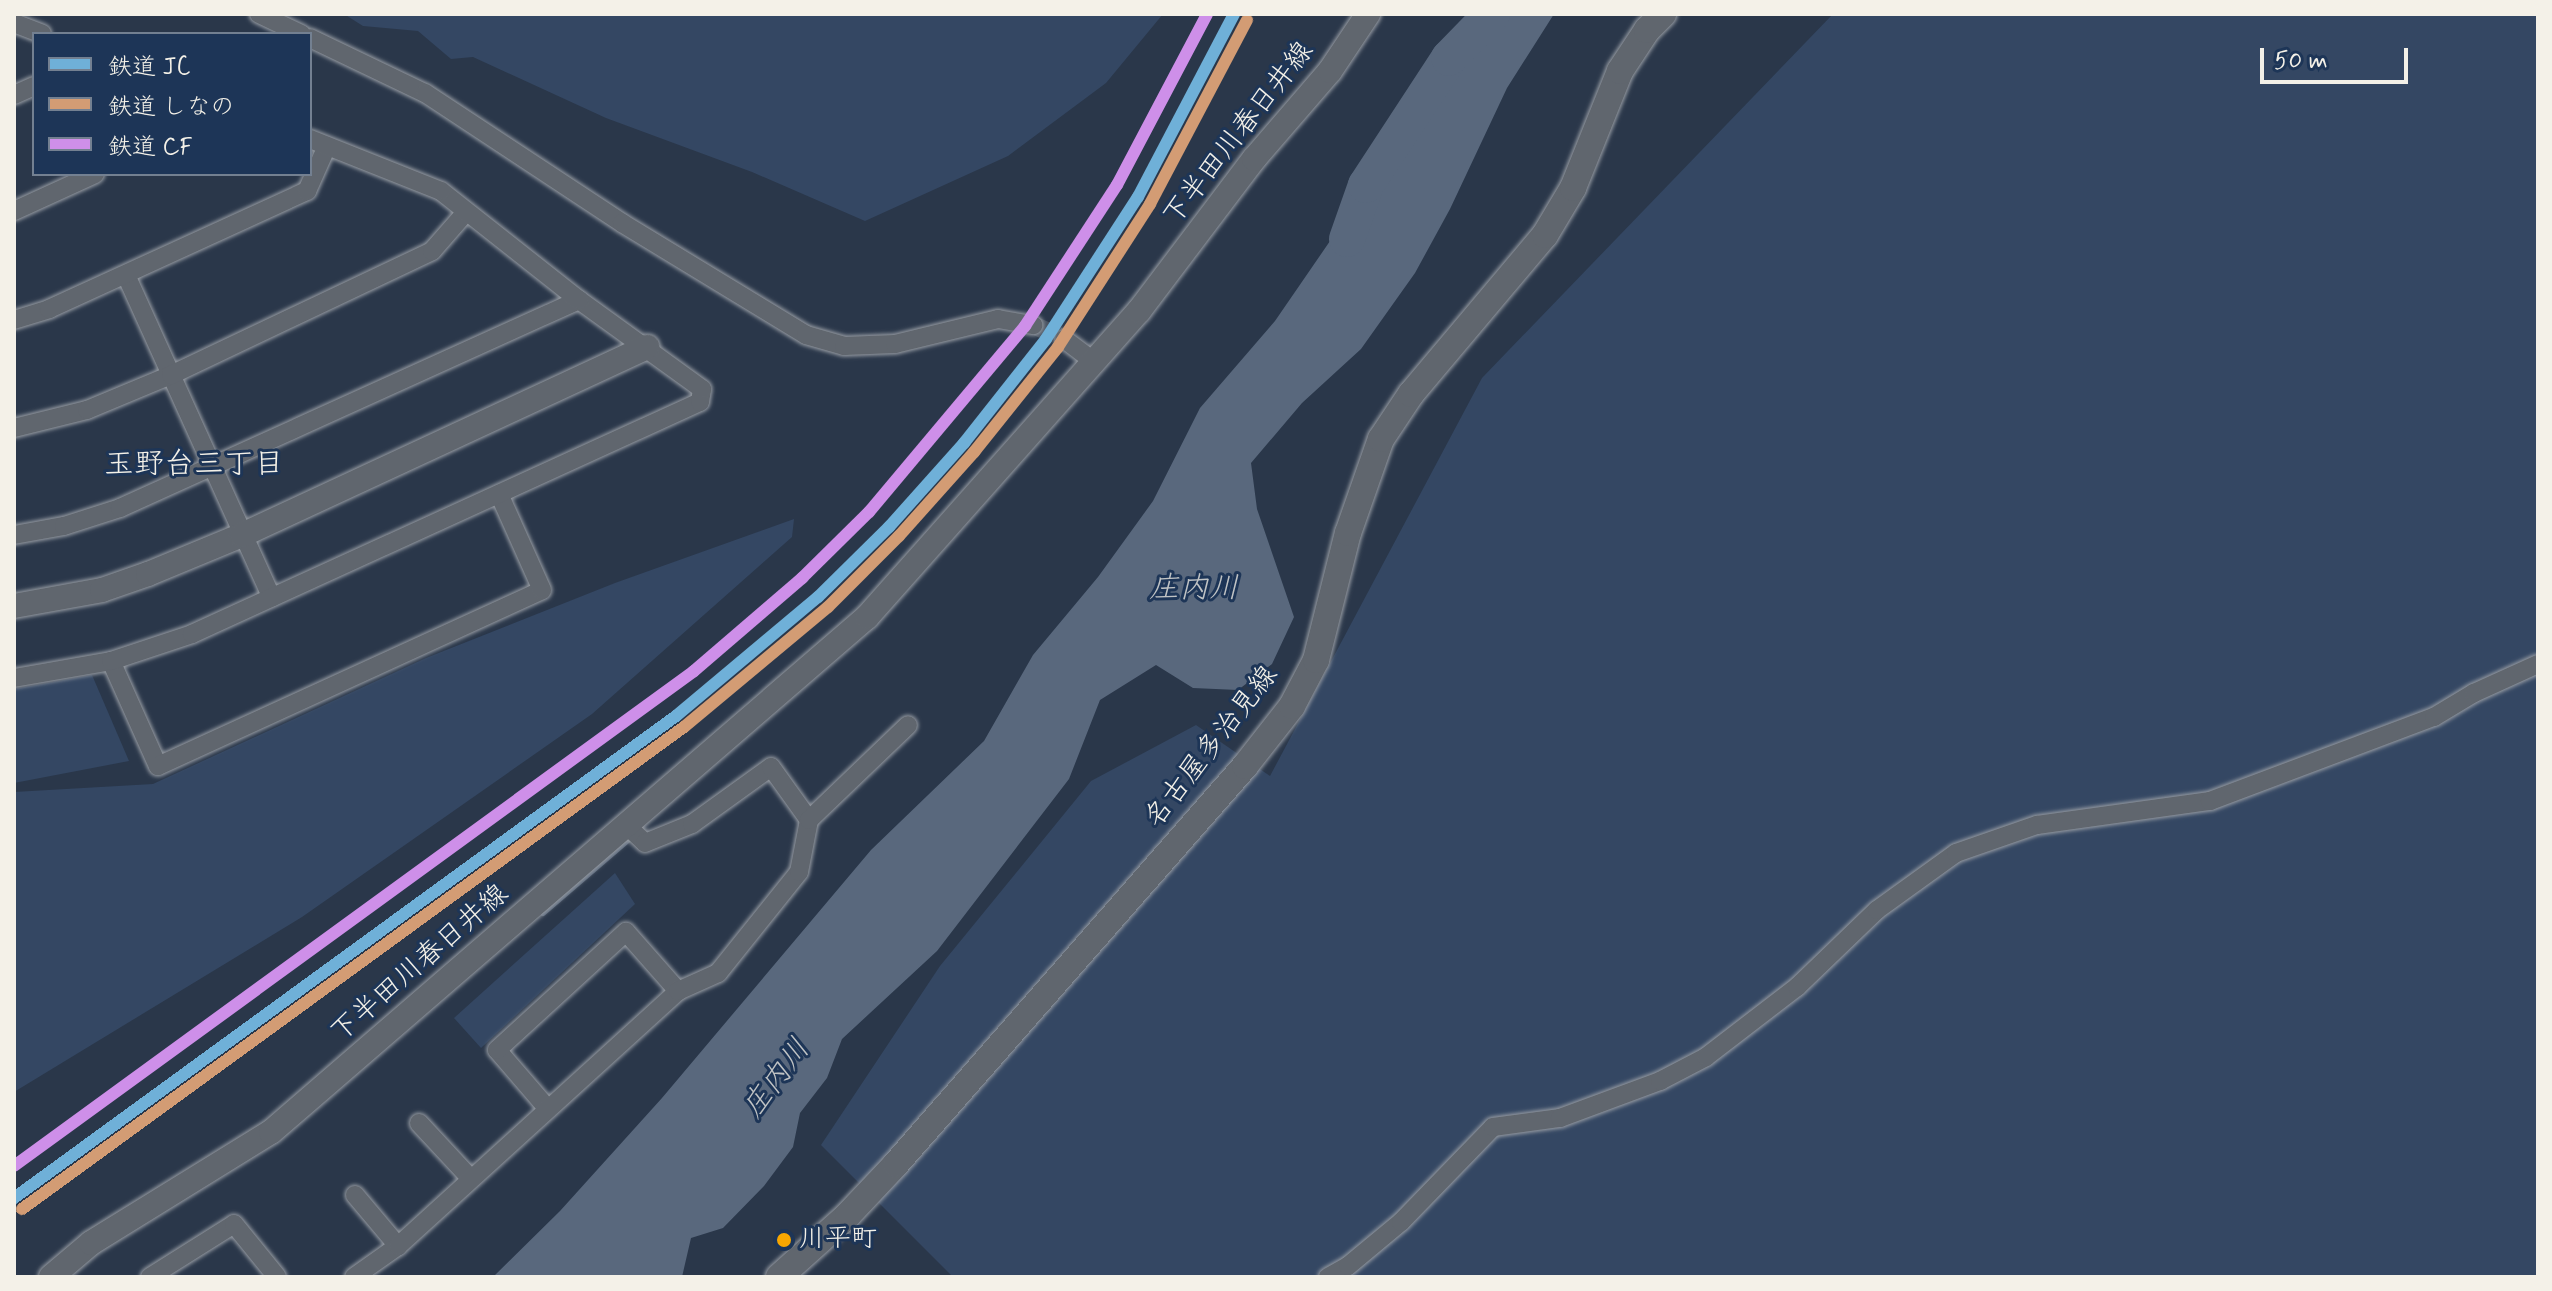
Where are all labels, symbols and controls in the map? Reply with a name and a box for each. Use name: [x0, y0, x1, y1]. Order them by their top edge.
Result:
legend: [32, 32, 312, 176]
scale bar: [2264, 32, 2412, 82]
street label: 下半田川春日井線: [1157, 35, 1321, 233]
text: 50 m: [2274, 46, 2328, 77]
text: 鉄道 JC: [108, 52, 190, 83]
text: 鉄道 しなの: [108, 92, 234, 123]
text: 鉄道 CF: [108, 132, 193, 163]
district label: 玉野台三丁目: [104, 447, 284, 483]
water label: 庄内川: [1149, 571, 1239, 607]
street label: 名古屋多治見線: [1138, 659, 1286, 835]
street label: 下半田川春日井線: [324, 878, 516, 1050]
water label: 庄内川: [736, 1032, 818, 1126]
place label: 川平町: [799, 1224, 877, 1256]
marker: 川平町: [776, 1232, 792, 1248]

